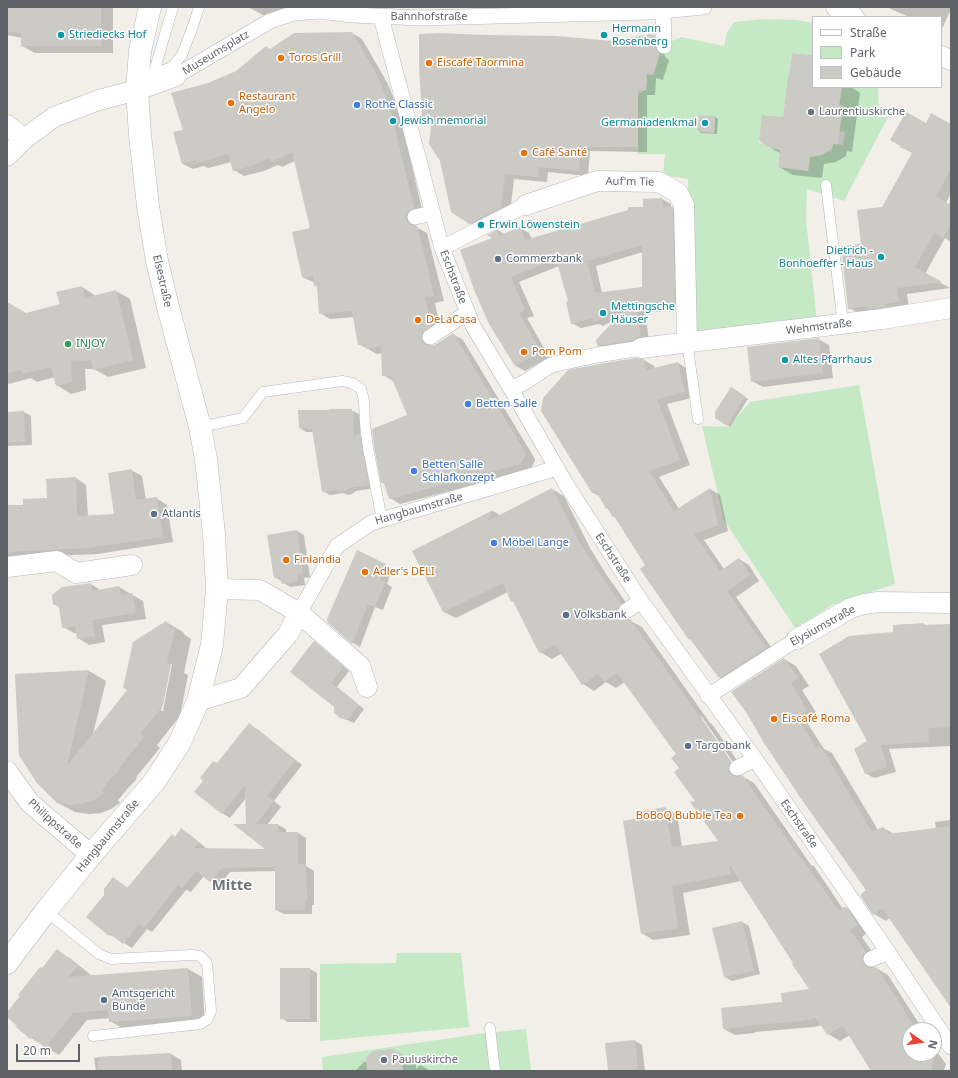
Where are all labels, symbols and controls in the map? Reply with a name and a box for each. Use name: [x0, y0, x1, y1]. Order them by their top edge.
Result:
street label: Bahnhofstraße: [390, 10, 468, 24]
legend: [812, 16, 942, 88]
place label: Hermann Rosenberg: [612, 22, 668, 48]
text: Straße: [850, 24, 887, 41]
place label: Striediecks Hof: [69, 28, 146, 42]
street label: Museumsplatz: [180, 28, 252, 78]
marker: Striediecks Hof: [56, 30, 66, 40]
marker: Hermann Rosenberg: [599, 30, 609, 40]
text: Park: [850, 44, 875, 61]
place label: Toros Grill: [289, 51, 341, 65]
marker: Toros Grill: [276, 53, 286, 63]
place label: Eiscafé Taormina: [437, 56, 524, 70]
marker: Eiscafé Taormina: [424, 58, 434, 68]
text: Gebäude: [850, 64, 901, 81]
place label: Restaurant Angelo: [239, 90, 296, 116]
marker: Restaurant Angelo: [226, 98, 236, 108]
place label: Rothe Classic: [365, 98, 433, 112]
marker: Rothe Classic: [352, 100, 362, 110]
place label: Laurentiuskirche: [819, 105, 905, 119]
marker: Laurentiuskirche: [806, 107, 816, 117]
place label: Jewish memorial: [401, 114, 486, 128]
marker: Jewish memorial: [388, 116, 398, 126]
place label: Germaniadenkmal: [601, 116, 697, 130]
marker: Germaniadenkmal: [700, 118, 710, 128]
place label: Café Santé: [532, 146, 587, 160]
marker: Café Santé: [519, 148, 529, 158]
street label: Auf'm Tie: [606, 175, 654, 189]
place label: Erwin Löwenstein: [489, 218, 580, 232]
marker: Erwin Löwenstein: [476, 220, 486, 230]
place label: Dietrich - Bonhoeffer - Haus: [779, 244, 873, 270]
street label: Eschstraße: [437, 248, 469, 306]
place label: Commerzbank: [506, 252, 582, 266]
marker: Dietrich - Bonhoeffer - Haus: [876, 252, 886, 262]
street label: Elsestraße: [150, 254, 174, 308]
marker: Commerzbank: [493, 254, 503, 264]
place label: Mettingsche Häuser: [611, 300, 675, 326]
marker: Mettingsche Häuser: [598, 308, 608, 318]
place label: DeLaCasa: [426, 313, 477, 327]
marker: DeLaCasa: [413, 315, 423, 325]
street label: Wehmstraße: [785, 316, 853, 338]
place label: INJOY: [76, 337, 106, 351]
marker: INJOY: [63, 339, 73, 349]
place label: Pom Pom: [532, 345, 582, 359]
marker: Pom Pom: [519, 347, 529, 357]
place label: Altes Pfarrhaus: [793, 353, 872, 367]
marker: Altes Pfarrhaus: [780, 355, 790, 365]
place label: Betten Salle: [476, 397, 537, 411]
marker: Betten Salle: [463, 399, 473, 409]
place label: Betten Salle Schlafkonzept: [422, 458, 494, 484]
marker: Betten Salle Schlafkonzept: [409, 466, 419, 476]
street label: Hangbaumstraße: [374, 490, 464, 528]
place label: Atlantis: [162, 507, 201, 521]
marker: Atlantis: [149, 509, 159, 519]
street label: Eschstraße: [592, 531, 634, 585]
place label: Möbel Lange: [502, 536, 569, 550]
marker: Möbel Lange: [489, 538, 499, 548]
place label: Finlandia: [294, 553, 341, 567]
marker: Finlandia: [281, 555, 291, 565]
place label: Adler's DELI: [373, 565, 435, 579]
marker: Adler's DELI: [360, 567, 370, 577]
street label: Elysiumstraße: [788, 603, 858, 649]
place label: Volksbank: [574, 608, 627, 622]
marker: Volksbank: [561, 610, 571, 620]
place label: Eiscafé Roma: [782, 712, 850, 726]
marker: Eiscafé Roma: [769, 714, 779, 724]
place label: Targobank: [696, 739, 751, 753]
marker: Targobank: [683, 741, 693, 751]
street label: Philippstraße: [25, 796, 85, 852]
street label: Hangbaumstraße: [74, 797, 142, 875]
street label: Eschstraße: [777, 797, 821, 851]
place label: BoBoQ Bubble Tea: [636, 809, 732, 823]
marker: BoBoQ Bubble Tea: [735, 811, 745, 821]
district label: Mitte: [212, 877, 252, 895]
place label: Amtsgericht Bünde: [112, 987, 175, 1013]
marker: Amtsgericht Bünde: [99, 995, 109, 1005]
north arrow: [902, 1022, 942, 1062]
scale bar: [18, 1036, 82, 1062]
text: N: [925, 1039, 942, 1051]
text: 20 m: [23, 1042, 51, 1059]
place label: Pauluskirche: [392, 1053, 458, 1067]
marker: Pauluskirche: [379, 1055, 389, 1065]

